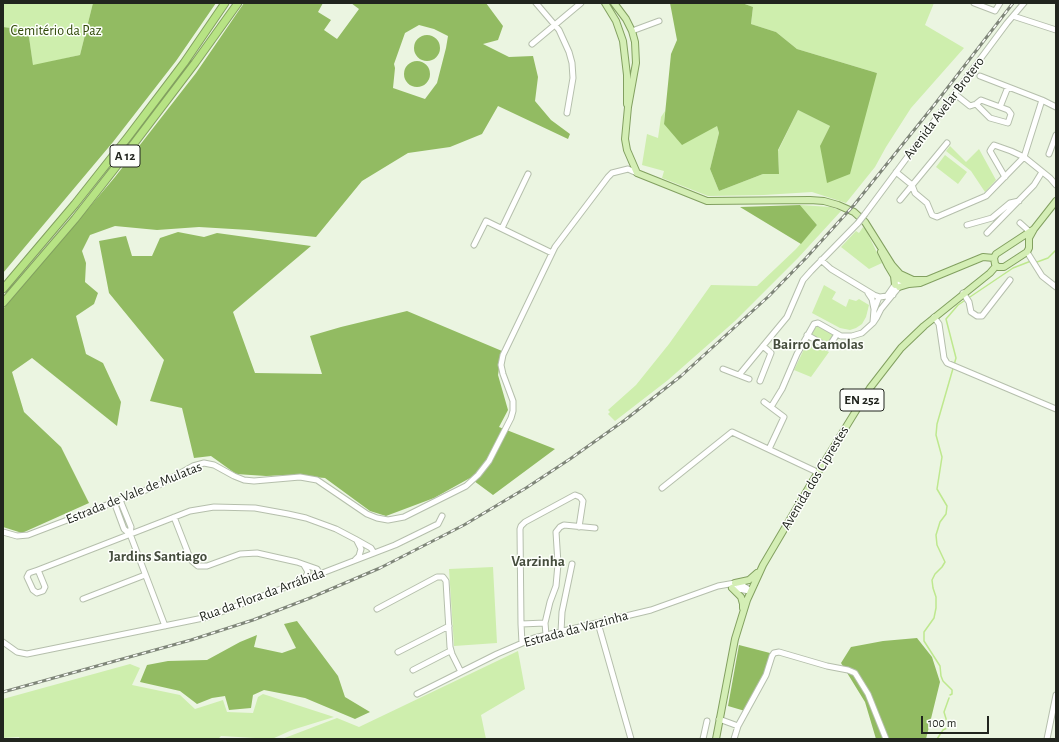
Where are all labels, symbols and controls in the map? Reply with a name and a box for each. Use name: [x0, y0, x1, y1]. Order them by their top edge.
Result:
park label: Cemitério da Paz: [10, 23, 102, 39]
street label: Avenida Avelar Brotero: [900, 53, 988, 163]
road number: A 12: [110, 145, 140, 167]
district label: Bairro Camolas: [772, 335, 864, 353]
road number: EN 252: [840, 389, 884, 411]
street label: Avenida dos Ciprestes: [777, 423, 853, 533]
street label: Estrada de Vale de Mulatas: [64, 458, 204, 528]
district label: Jardins Santiago: [109, 547, 207, 565]
district label: Varzinha: [511, 552, 565, 570]
street label: Rua da Flora da Arrábida: [197, 564, 327, 626]
street label: Estrada da Varzinha: [522, 607, 630, 651]
scale bar: [923, 708, 991, 734]
text: 100 m: [928, 717, 956, 729]

